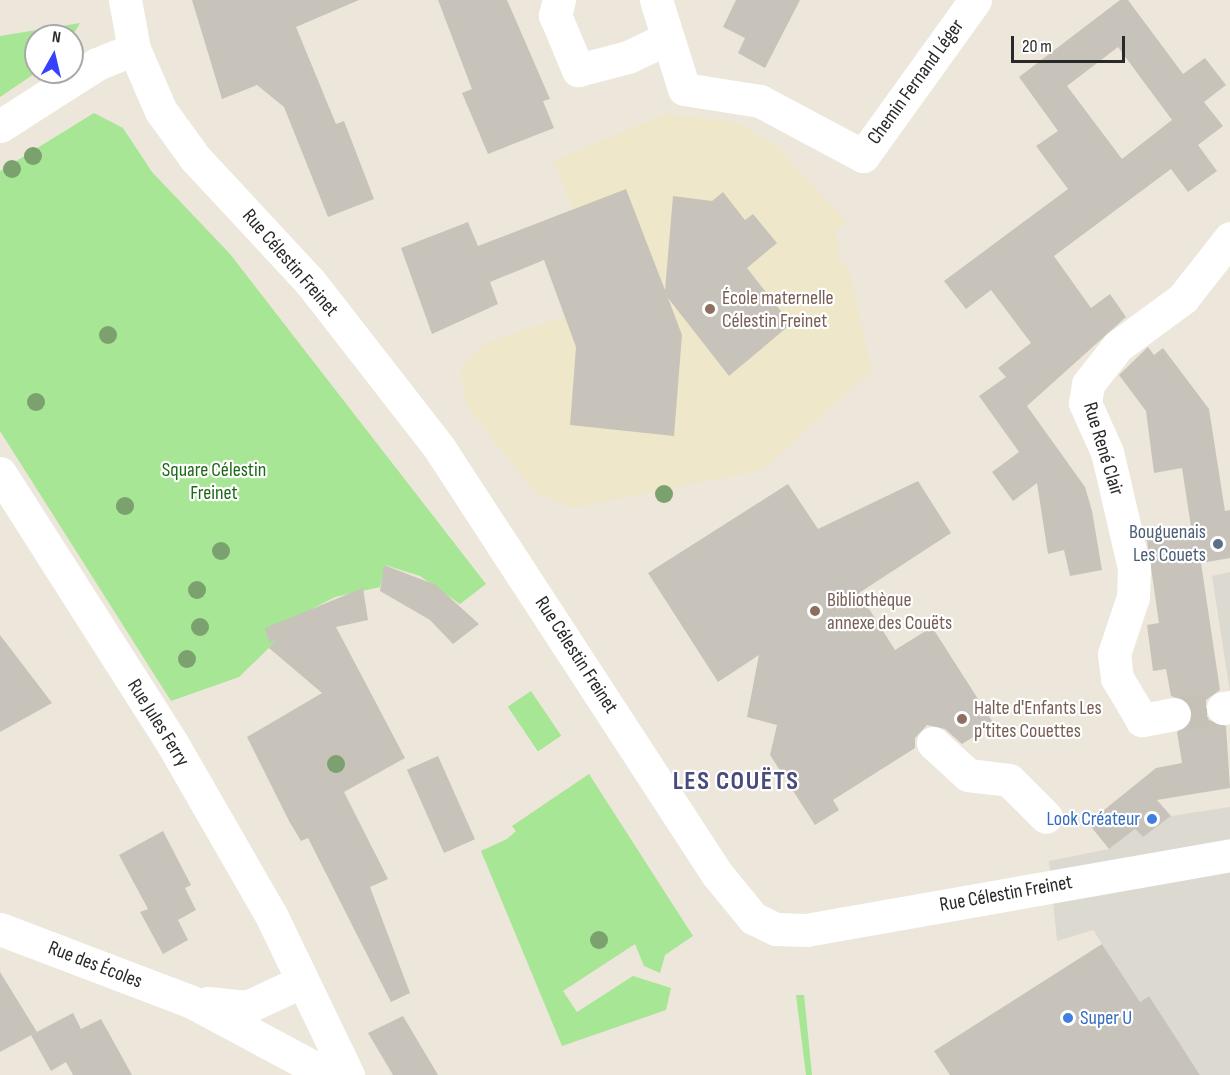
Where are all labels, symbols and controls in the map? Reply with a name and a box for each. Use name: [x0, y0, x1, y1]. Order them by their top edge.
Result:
street label: Chemin Fernand Léger: [863, 15, 969, 149]
north arrow: [24, 24, 84, 84]
scale bar: [1014, 24, 1128, 62]
text: N: [51, 28, 62, 48]
text: 20 m: [1022, 36, 1052, 57]
street label: Rue Célestin Freinet: [237, 204, 343, 322]
place label: École maternelle Célestin Freinet: [722, 286, 834, 333]
marker: École maternelle Célestin Freinet: [703, 302, 717, 316]
street label: Rue René Clair: [1077, 399, 1129, 499]
park label: Square Célestin Freinet: [162, 458, 266, 505]
place label: Bouguenais Les Couets: [1129, 520, 1206, 567]
marker: Bouguenais Les Couets: [1211, 537, 1225, 551]
place label: Bibliothèque annexe des Couëts: [827, 588, 952, 635]
street label: Rue Célestin Freinet: [529, 592, 623, 718]
marker: Bibliothèque annexe des Couëts: [808, 604, 822, 618]
street label: Rue Jules Ferry: [122, 675, 194, 771]
place label: Halte d'Enfants Les p'tites Couettes: [974, 696, 1102, 743]
marker: Halte d'Enfants Les p'tites Couettes: [955, 712, 969, 726]
district label: LES COUËTS: [673, 766, 799, 798]
place label: Look Créateur: [1047, 807, 1140, 831]
marker: Look Créateur: [1145, 812, 1159, 826]
street label: Rue Célestin Freinet: [938, 871, 1074, 917]
street label: Rue des Écoles: [45, 936, 145, 994]
place label: Super U: [1080, 1006, 1132, 1030]
marker: Super U: [1061, 1011, 1075, 1025]

